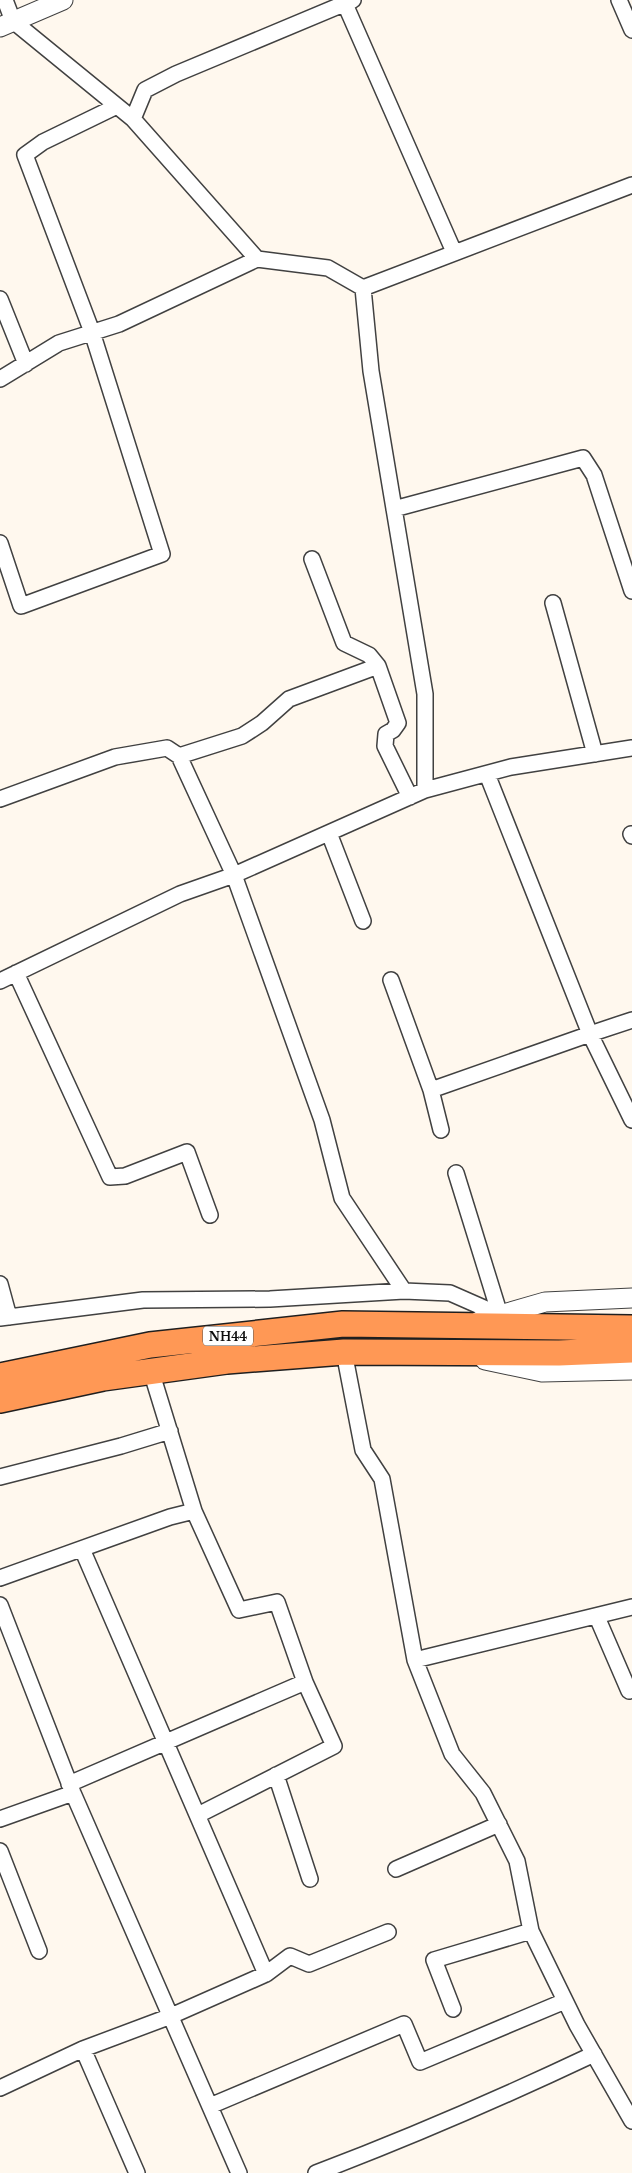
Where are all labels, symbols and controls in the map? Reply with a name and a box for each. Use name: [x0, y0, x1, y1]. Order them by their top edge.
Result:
road number: NH44: [203, 1326, 253, 1345]

